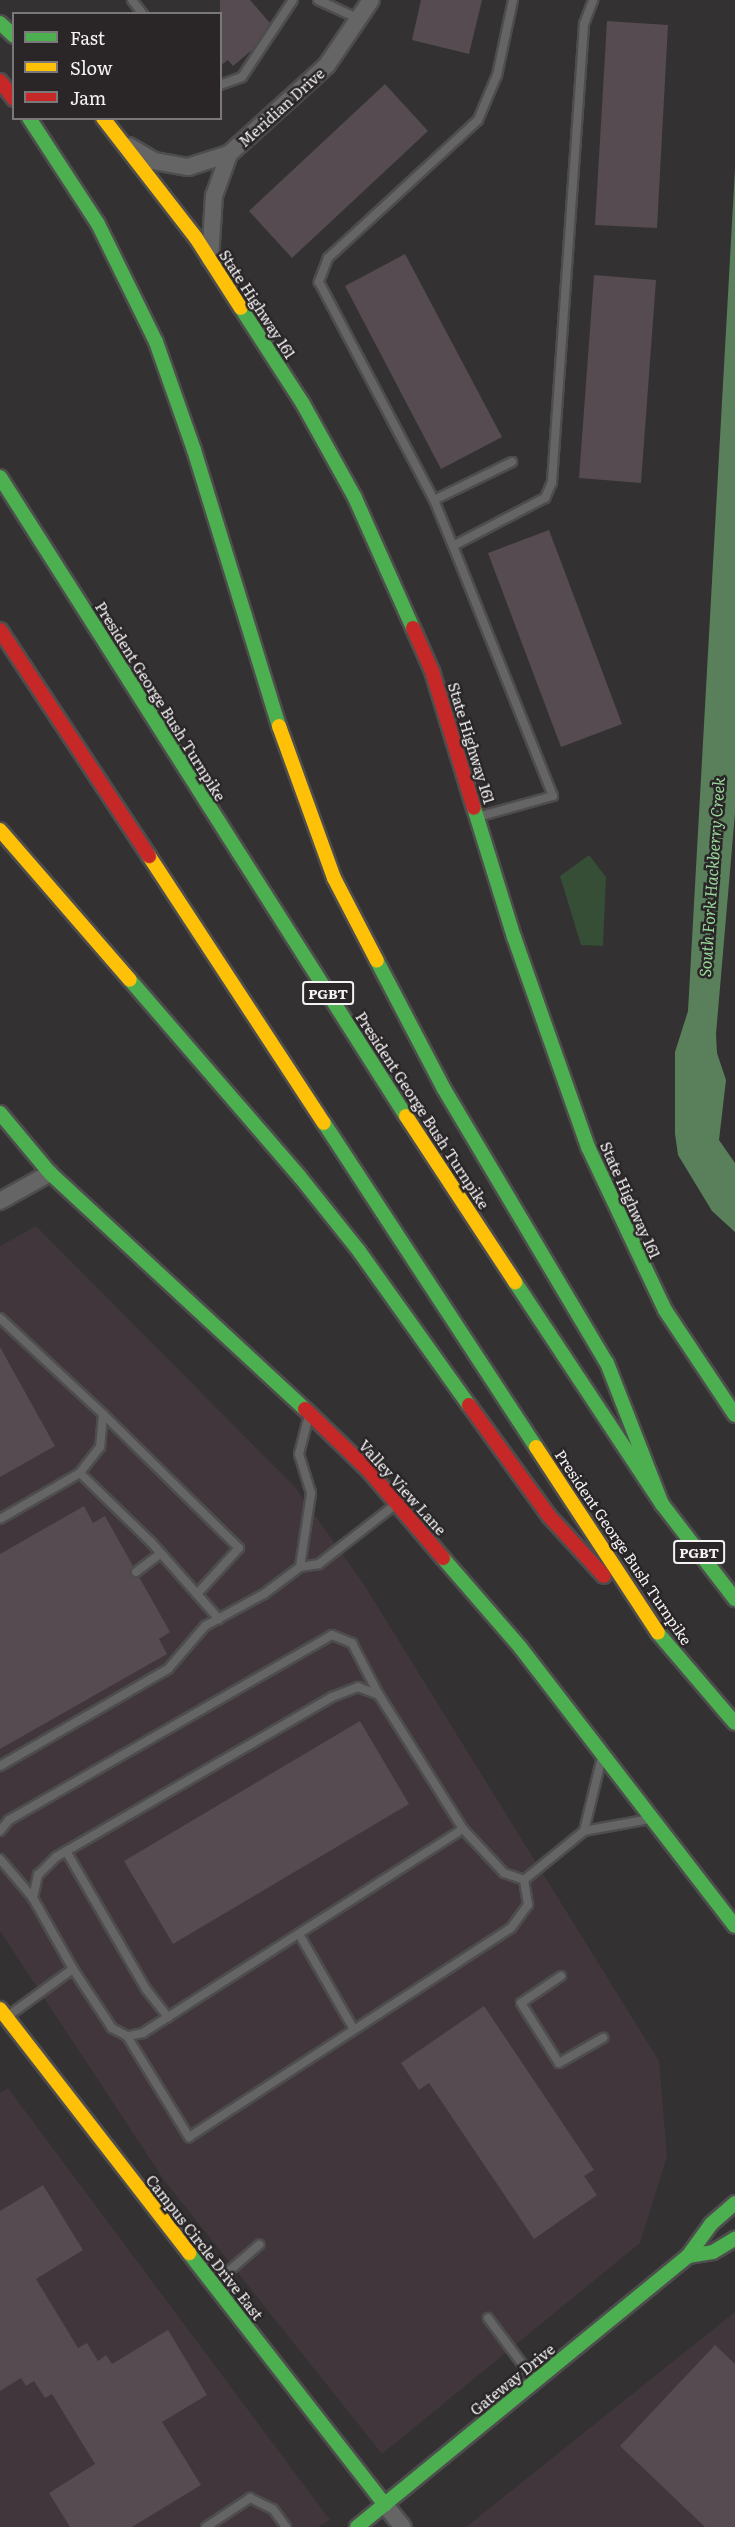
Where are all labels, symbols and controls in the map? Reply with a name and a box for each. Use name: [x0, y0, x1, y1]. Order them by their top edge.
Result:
legend: [12, 12, 222, 120]
text: Fast: [70, 24, 105, 51]
text: Slow: [70, 54, 112, 81]
street label: Meridian Drive: [235, 64, 327, 150]
text: Jam: [70, 84, 106, 111]
street label: State Highway 161: [216, 246, 300, 362]
street label: President George Bush Turnpike: [92, 598, 230, 804]
street label: State Highway 161: [445, 680, 499, 806]
water label: South Fork Hackberry Creek: [694, 776, 728, 978]
road number: PGBT: [301, 982, 355, 1004]
street label: President George Bush Turnpike: [352, 1008, 494, 1212]
street label: State Highway 161: [597, 1139, 665, 1261]
street label: Valley View Lane: [356, 1436, 450, 1538]
street label: President George Bush Turnpike: [552, 1446, 696, 1648]
road number: PGBT: [672, 1541, 726, 1563]
street label: Campus Circle Drive East: [143, 2171, 267, 2323]
street label: Gateway Drive: [466, 2339, 558, 2419]

